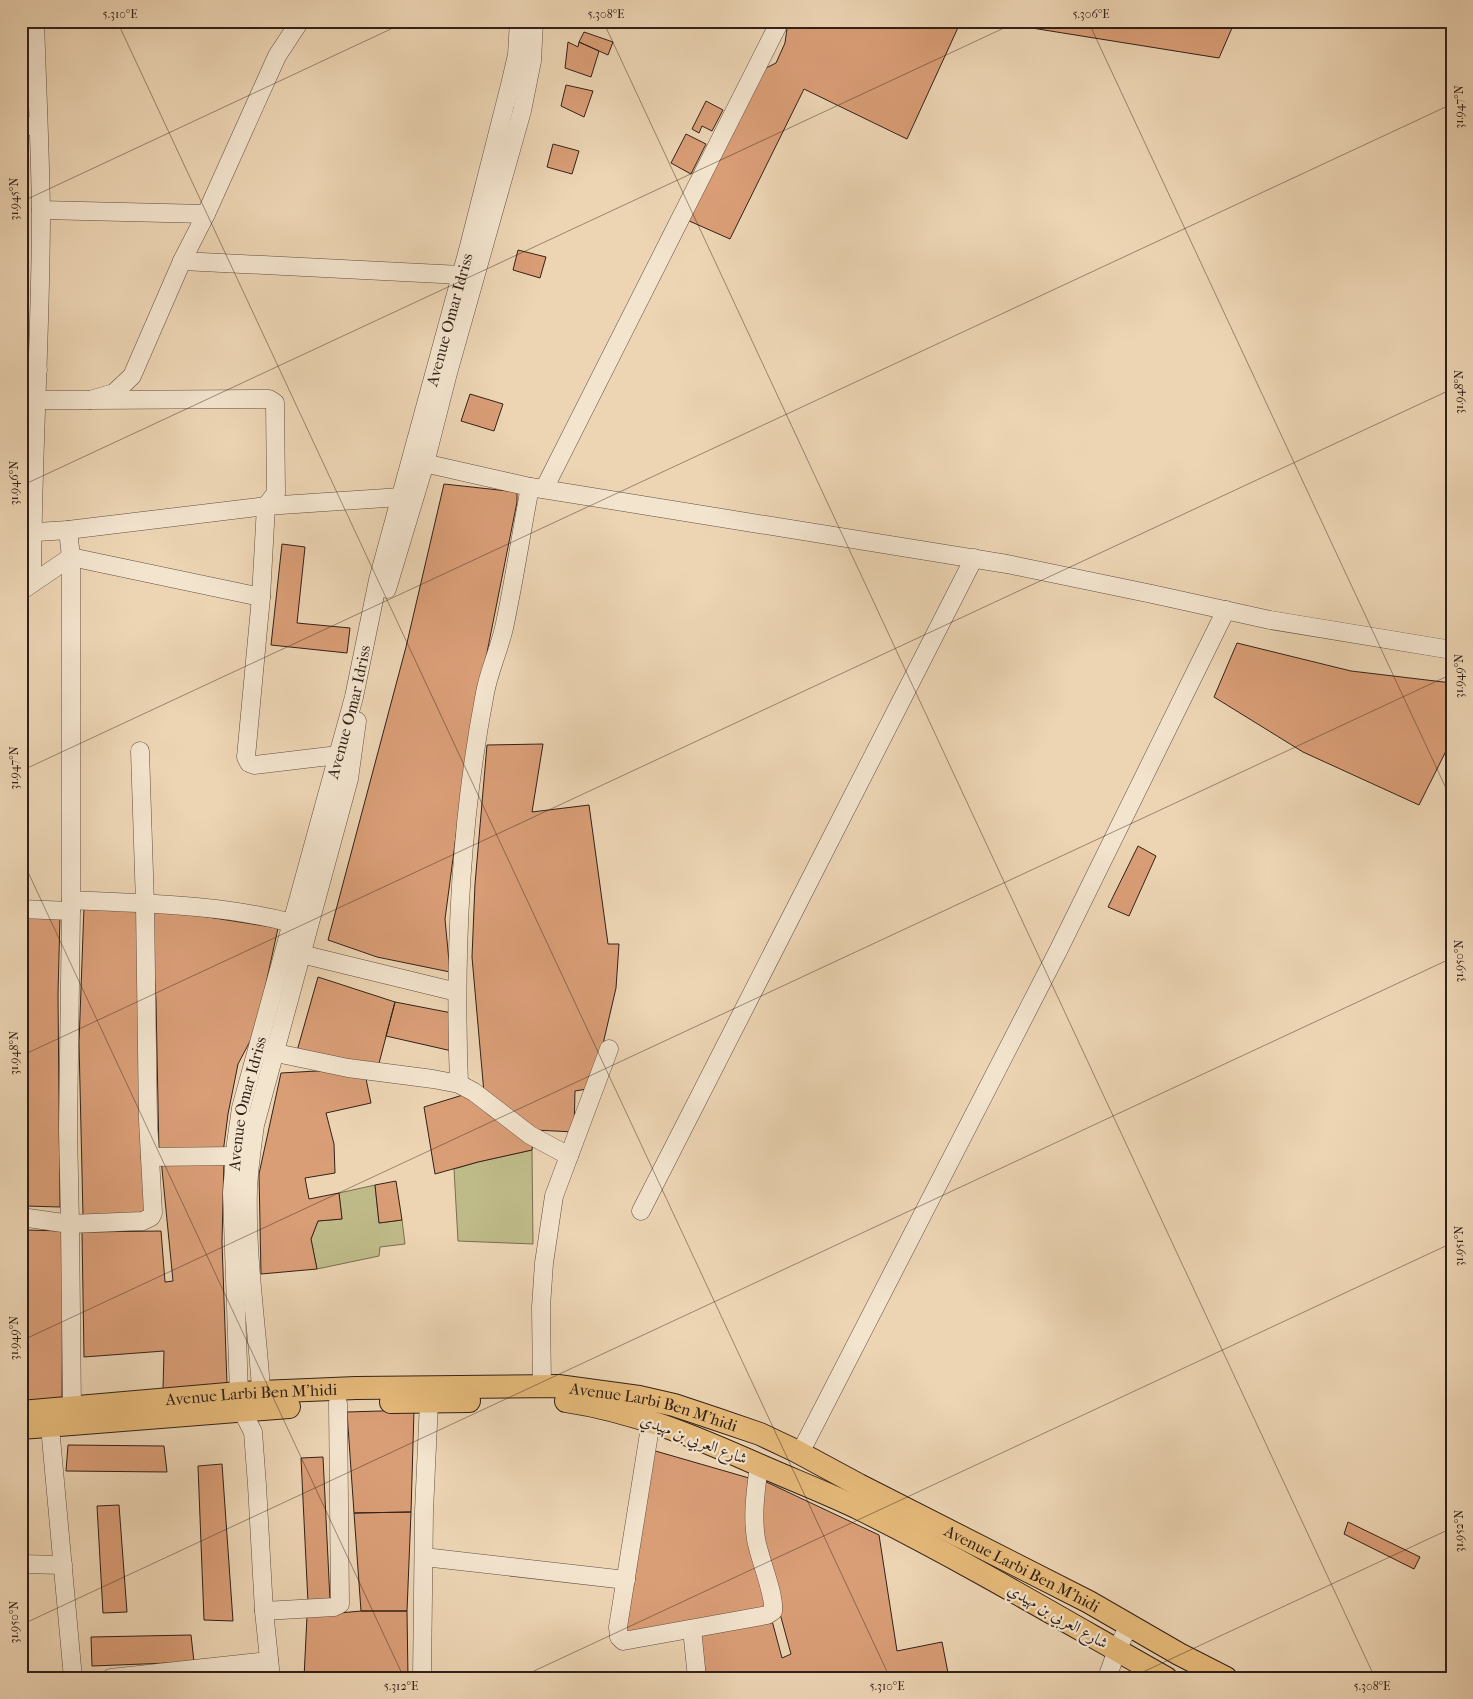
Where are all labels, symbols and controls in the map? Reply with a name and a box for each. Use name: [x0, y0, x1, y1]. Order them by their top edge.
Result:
text: 5.310°E: [103, 7, 137, 21]
text: 5.308°E: [588, 7, 624, 21]
text: 5.306°E: [1072, 7, 1110, 21]
text: 31.947°N: [1452, 85, 1466, 129]
text: 31.945°N: [7, 178, 21, 220]
street label: Avenue Omar Idriss: [422, 251, 476, 389]
text: 31.948°N: [1452, 370, 1466, 414]
text: 31.946°N: [7, 461, 21, 505]
street label: Avenue Omar Idriss: [322, 643, 374, 782]
text: 31.949°N: [1452, 654, 1466, 698]
text: 31.947°N: [7, 746, 21, 790]
text: 31.950°N: [1452, 940, 1466, 982]
text: 31.948°N: [7, 1031, 21, 1075]
street label: Avenue Omar Idriss: [224, 1034, 270, 1172]
text: 31.951°N: [1452, 1226, 1466, 1266]
text: 31.949°N: [7, 1316, 21, 1360]
street label: Avenue Larbi Ben M'hidi: [568, 1378, 740, 1435]
street label: Avenue Larbi Ben M'hidi: [164, 1379, 338, 1409]
street label: شارع العربي بن مهيدي: [637, 1410, 750, 1472]
text: 31.952°N: [1452, 1510, 1466, 1552]
street label: Avenue Larbi Ben M'hidi: [940, 1520, 1104, 1616]
street label: شارع العربي بن مهيدي: [1002, 1580, 1112, 1656]
text: 31.950°N: [7, 1601, 21, 1643]
text: 5.312°E: [384, 1679, 418, 1693]
text: 5.310°E: [870, 1679, 904, 1693]
text: 5.308°E: [1354, 1679, 1390, 1693]

